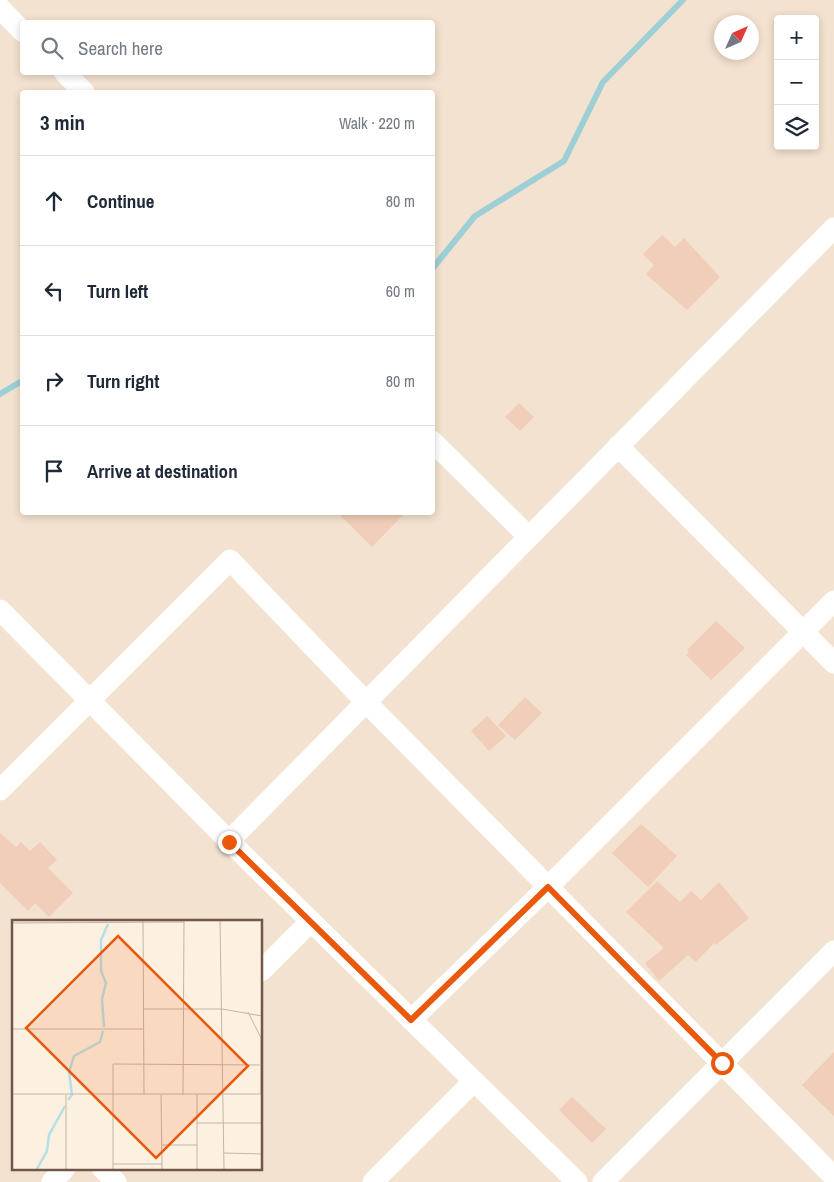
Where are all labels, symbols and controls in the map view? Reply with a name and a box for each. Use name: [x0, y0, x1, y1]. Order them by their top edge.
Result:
north arrow: [714, 15, 759, 60]
map controls: [774, 15, 819, 150]
button: +: [774, 15, 819, 60]
search box: [20, 20, 435, 75]
icon: search: [38, 34, 66, 62]
text: Search here: [78, 35, 163, 61]
button: −: [774, 60, 819, 105]
button: layers: [774, 105, 819, 150]
text: 3 min: [40, 108, 85, 137]
text: Walk · 220 m: [339, 112, 415, 134]
icon: ahead: [40, 187, 68, 215]
text: Continue: [87, 188, 155, 214]
text: 80 m: [386, 190, 415, 212]
icon: left: [40, 277, 68, 305]
text: Turn left: [87, 278, 148, 304]
text: 60 m: [386, 280, 415, 302]
icon: right: [40, 367, 68, 395]
text: Turn right: [87, 368, 159, 394]
text: 80 m: [386, 370, 415, 392]
icon: arrive: [40, 457, 68, 485]
text: Arrive at destination: [87, 458, 238, 484]
route end: [218, 831, 241, 854]
inset map: [12, 920, 262, 1170]
route start: [711, 1052, 734, 1075]

